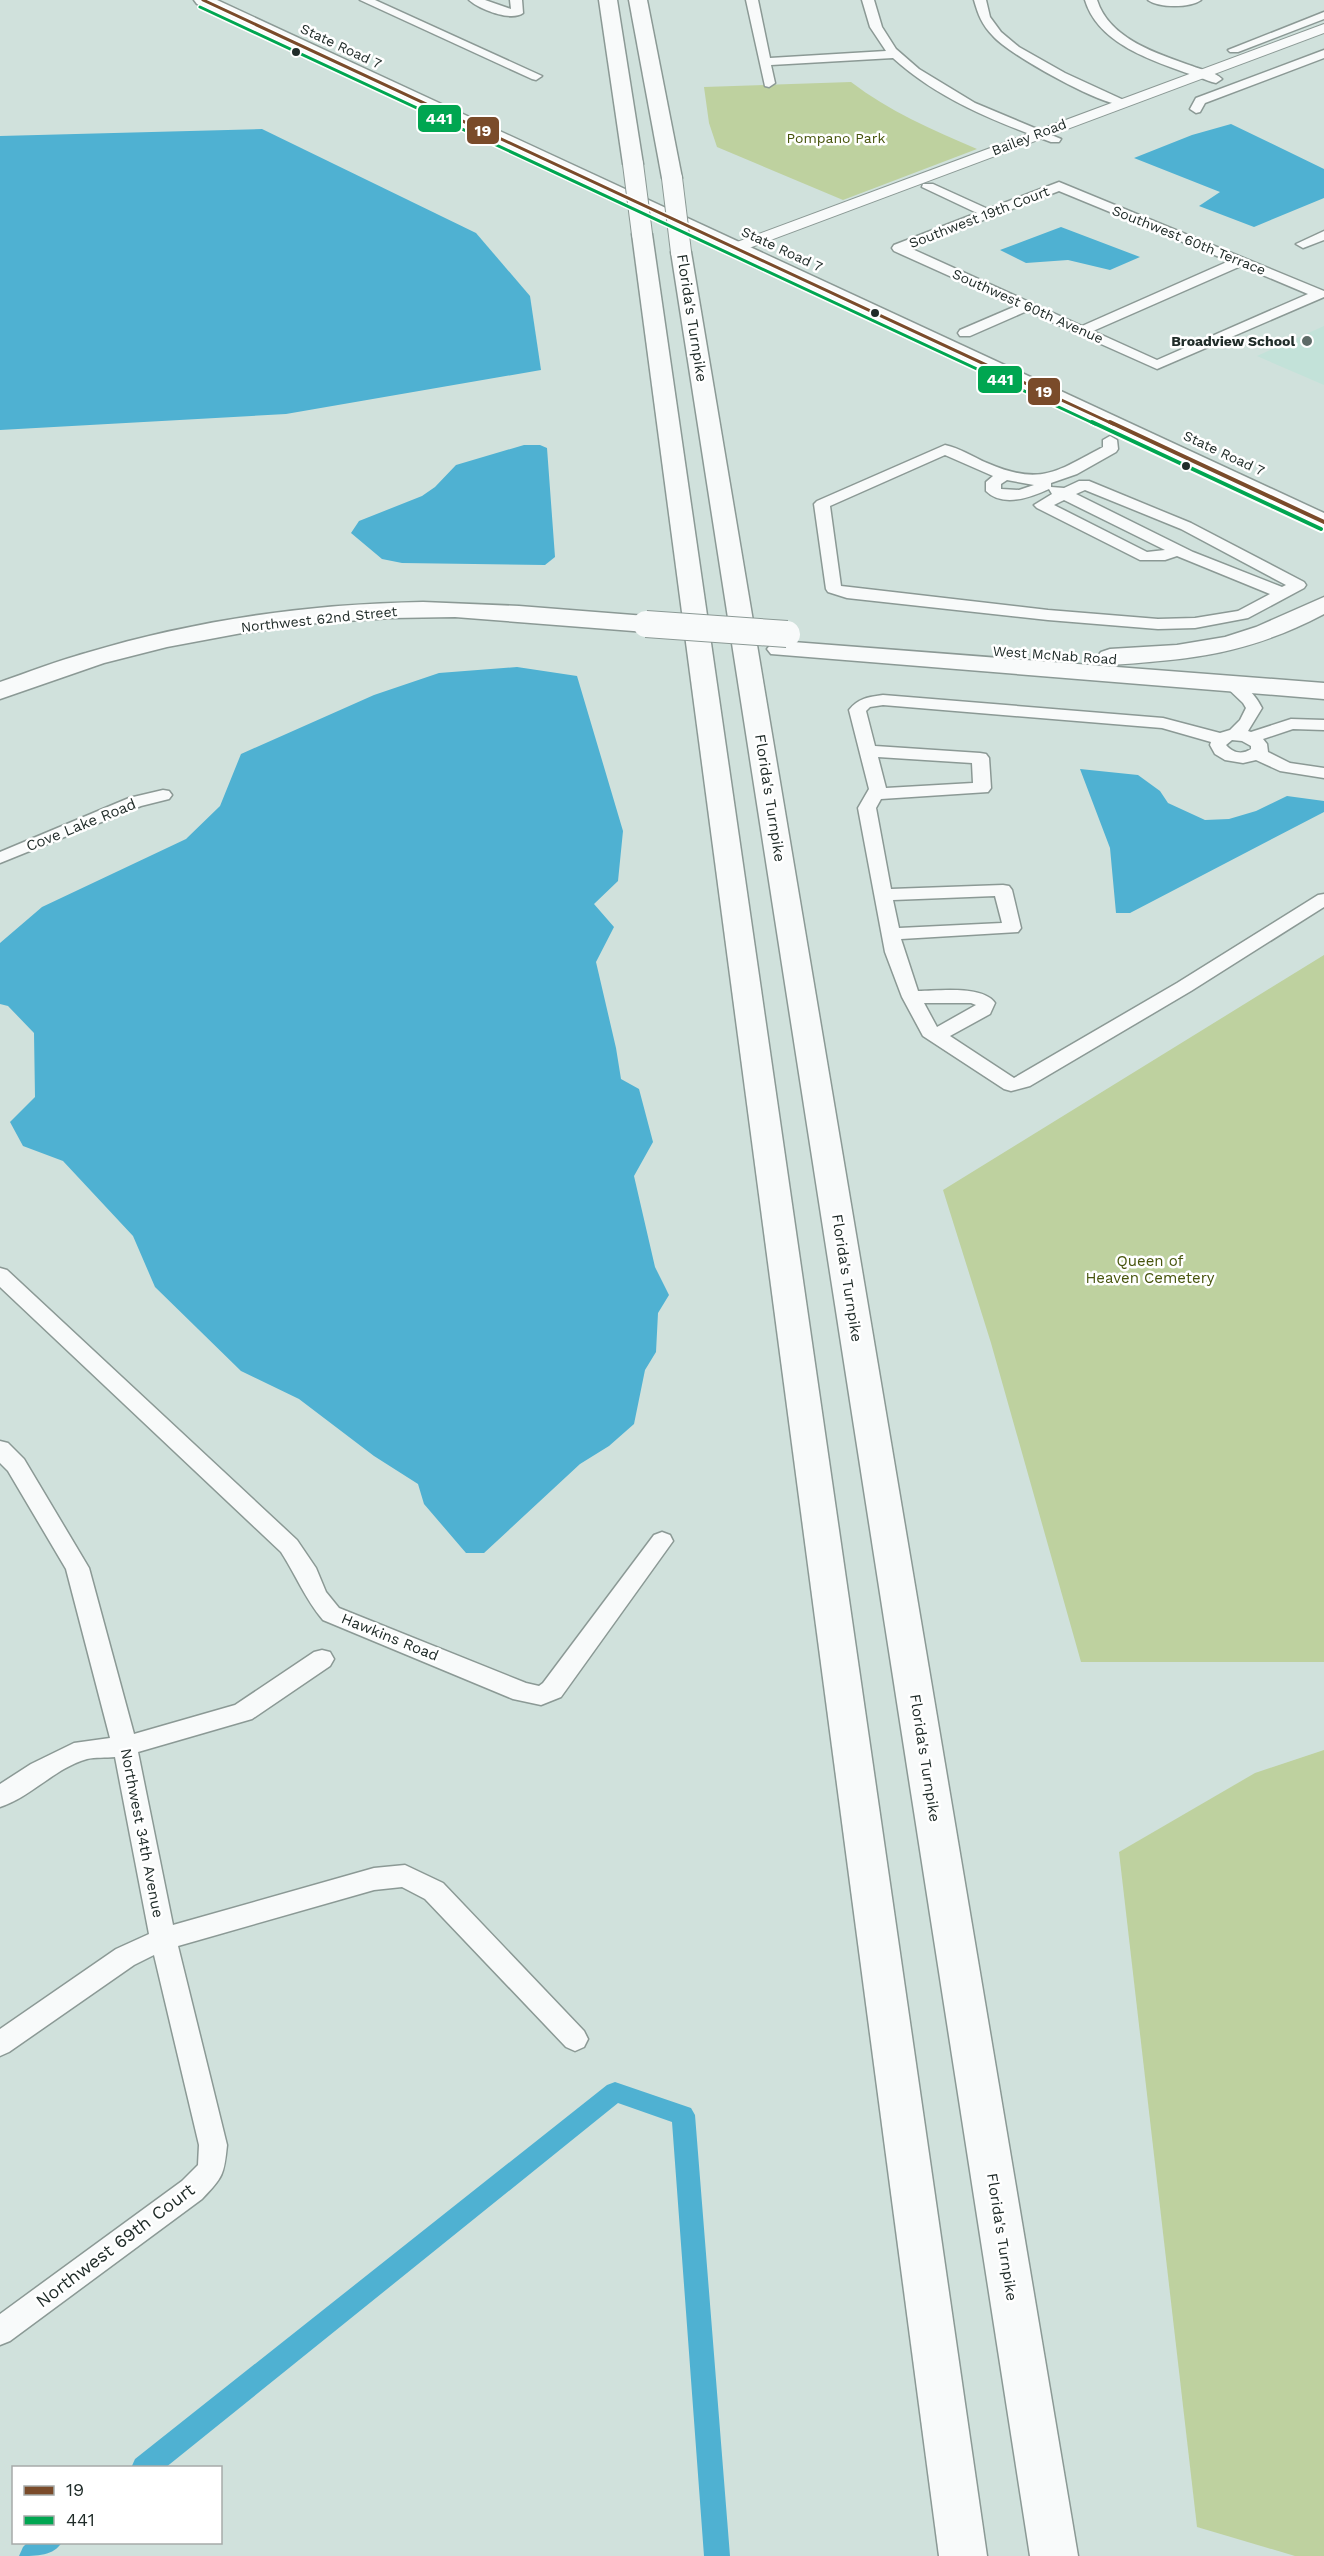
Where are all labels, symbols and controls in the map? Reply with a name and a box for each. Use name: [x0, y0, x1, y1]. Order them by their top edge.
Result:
street label: State Road 7: [298, 20, 384, 72]
unlabelled marker: [290, 46, 302, 58]
line badge: 441: [417, 104, 462, 133]
text: 441: [425, 109, 453, 128]
street label: Bailey Road: [989, 115, 1069, 159]
line badge: 19: [466, 116, 500, 145]
text: 19: [475, 121, 492, 140]
park label: Pompano Park: [787, 130, 885, 146]
street label: Southwest 19th Court: [907, 183, 1052, 251]
street label: Southwest 60th Terrace: [1110, 202, 1268, 278]
street label: State Road 7: [739, 223, 825, 275]
street label: Florida's Turnpike: [673, 253, 711, 383]
street label: Southwest 60th Avenue: [950, 265, 1106, 347]
unlabelled marker: [869, 307, 881, 319]
place label: Broadview School: [1171, 333, 1295, 349]
marker: Broadview School: [1300, 334, 1314, 348]
line badge: 441: [977, 365, 1023, 394]
text: 441: [986, 370, 1014, 389]
line badge: 19: [1027, 377, 1061, 406]
text: 19: [1036, 382, 1053, 401]
street label: State Road 7: [1181, 427, 1267, 479]
unlabelled marker: [1180, 460, 1192, 472]
street label: Northwest 62nd Street: [240, 603, 398, 635]
street label: West McNab Road: [992, 643, 1118, 667]
street label: Florida's Turnpike: [751, 733, 789, 863]
street label: Cove Lake Road: [23, 795, 139, 855]
street label: Florida's Turnpike: [828, 1213, 866, 1343]
park label: Queen of Heaven Cemetery: [1085, 1252, 1215, 1287]
street label: Hawkins Road: [339, 1609, 441, 1665]
street label: Florida's Turnpike: [906, 1693, 944, 1823]
street label: Northwest 34th Avenue: [117, 1747, 167, 1919]
street label: Florida's Turnpike: [983, 2172, 1021, 2302]
street label: Northwest 69th Court: [32, 2178, 199, 2311]
legend: [12, 2466, 222, 2544]
text: 19: [66, 2479, 84, 2500]
text: 441: [66, 2509, 95, 2530]

